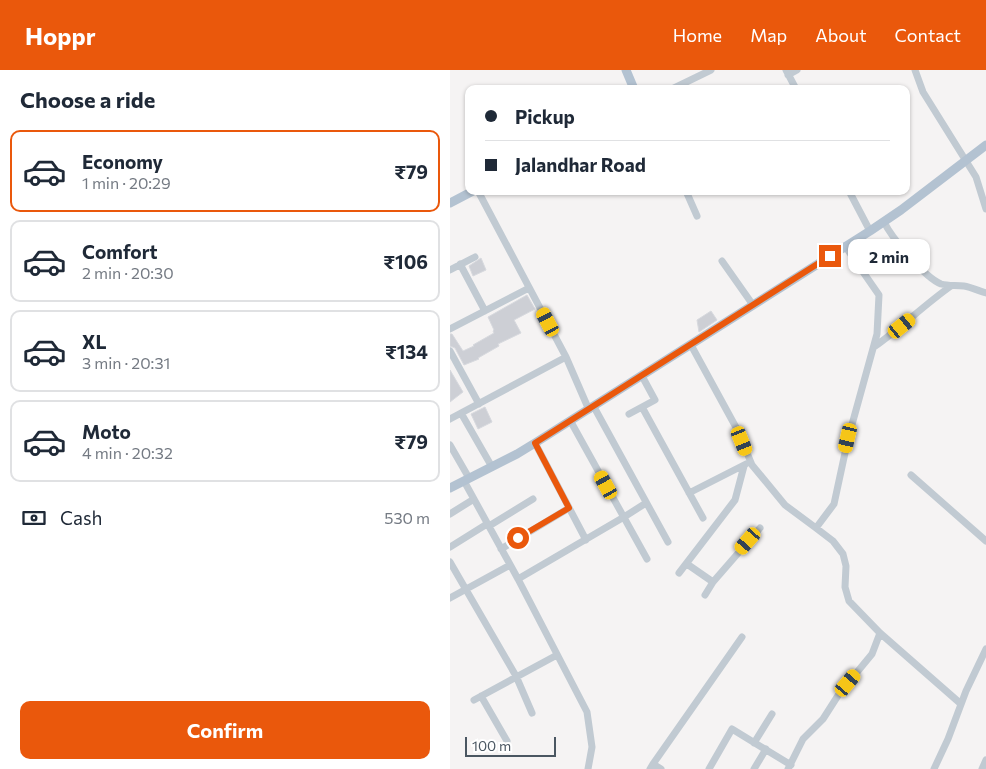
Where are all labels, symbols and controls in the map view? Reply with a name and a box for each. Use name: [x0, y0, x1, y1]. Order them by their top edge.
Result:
text: Hoppr: [25, 21, 96, 50]
text: Home: [673, 24, 722, 46]
text: Map: [750, 24, 787, 46]
text: About: [815, 24, 867, 46]
text: Contact: [895, 24, 961, 46]
text: Choose a ride: [20, 86, 155, 113]
text: Pickup: [515, 105, 575, 128]
icon: car: [22, 149, 67, 194]
text: Economy: [82, 150, 163, 173]
text: Jalandhar Road: [515, 153, 646, 176]
text: ₹79: [394, 160, 428, 183]
text: 1 min · 20:29: [82, 173, 171, 192]
callout: 2 min: [848, 238, 930, 274]
icon: car: [22, 239, 67, 284]
text: Comfort: [82, 240, 158, 263]
route end: [819, 245, 841, 267]
text: 2 min: [869, 247, 909, 266]
text: ₹106: [383, 250, 428, 273]
text: 2 min · 20:30: [82, 263, 174, 282]
car: [534, 305, 561, 339]
car: [885, 311, 918, 341]
icon: car: [22, 329, 67, 374]
text: XL: [82, 330, 107, 353]
text: ₹134: [385, 340, 428, 363]
text: 3 min · 20:31: [82, 353, 170, 372]
icon: car: [22, 419, 67, 464]
text: Moto: [82, 420, 131, 443]
car: [837, 422, 858, 454]
car: [729, 424, 754, 458]
text: ₹79: [394, 430, 428, 453]
text: 4 min · 20:32: [82, 443, 173, 462]
car: [592, 468, 619, 502]
icon: cash: [20, 504, 48, 532]
text: Cash: [60, 506, 102, 529]
text: 530 m: [384, 508, 430, 527]
car: [732, 525, 763, 557]
route start: [507, 527, 529, 549]
car: [832, 667, 863, 699]
button: Confirm: [20, 701, 430, 759]
scale bar: [465, 734, 556, 757]
text: 100 m: [472, 737, 511, 754]

